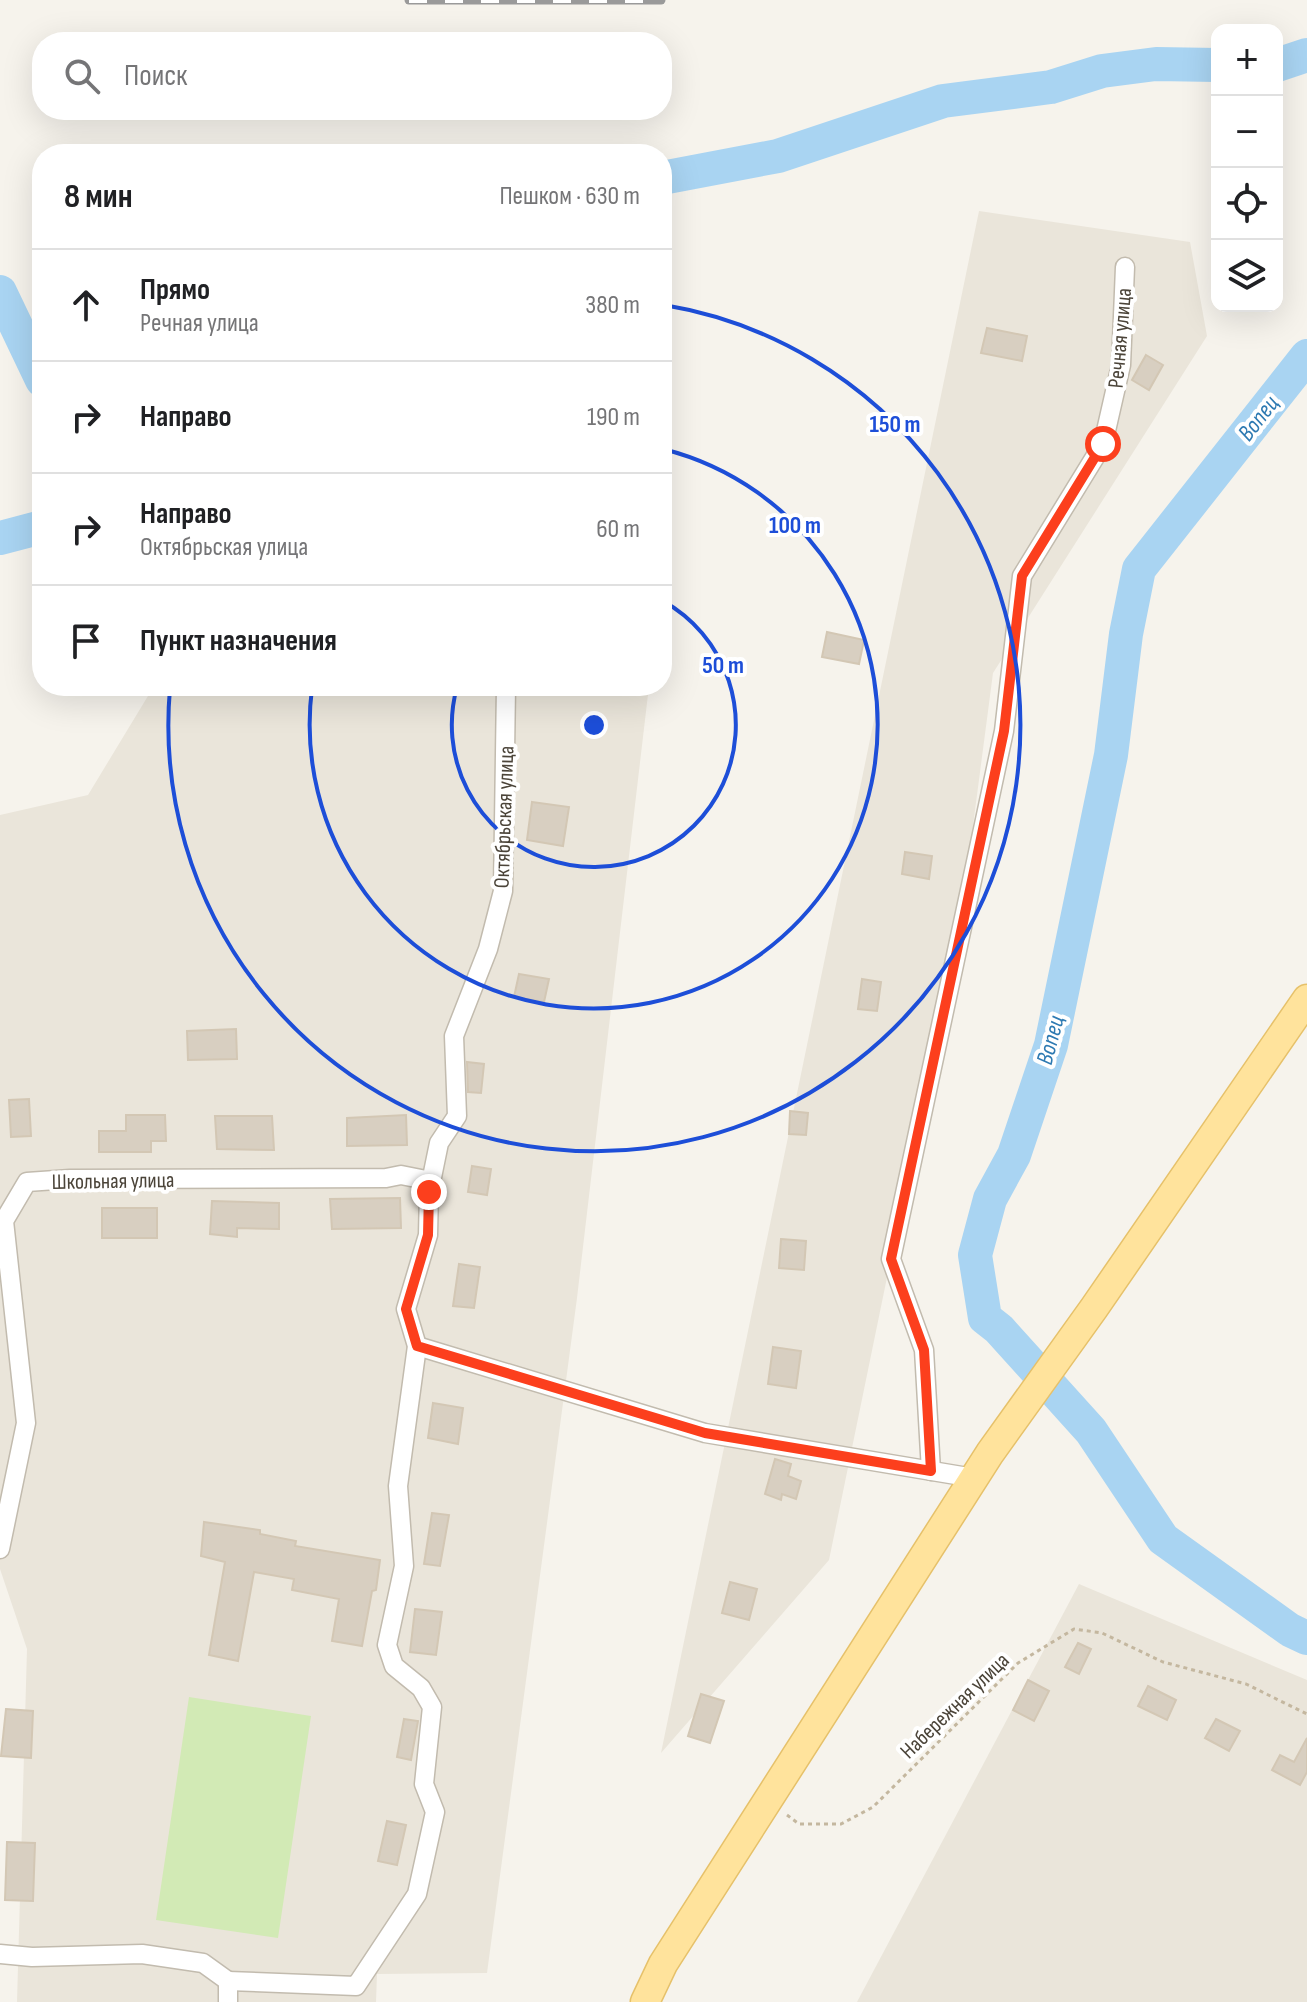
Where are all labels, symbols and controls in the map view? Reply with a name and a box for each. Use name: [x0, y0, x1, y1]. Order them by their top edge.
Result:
map controls: [1211, 24, 1283, 312]
button: +: [1211, 24, 1283, 96]
search box: [32, 32, 672, 120]
icon: search: [60, 54, 104, 98]
text: Поиск: [124, 58, 187, 94]
button: −: [1211, 96, 1283, 168]
button: locate: [1211, 168, 1283, 240]
text: 8 мин: [64, 176, 133, 217]
text: Пешком · 630 m: [499, 181, 640, 212]
button: layers: [1211, 240, 1283, 312]
text: Прямо: [140, 272, 210, 308]
icon: ahead: [64, 283, 108, 327]
street label: Речная улица: [1103, 287, 1138, 389]
text: 380 m: [585, 290, 640, 321]
text: Речная улица: [140, 308, 259, 339]
water label: Вопец: [1232, 390, 1285, 447]
icon: right: [64, 395, 108, 439]
text: Направо: [140, 399, 232, 435]
text: 190 m: [587, 402, 640, 433]
text: 150 m: [869, 410, 921, 439]
route start: [1085, 426, 1121, 462]
text: Направо: [140, 496, 232, 532]
icon: right: [64, 507, 108, 551]
text: 100 m: [769, 511, 821, 540]
text: 60 m: [596, 514, 640, 545]
text: Октябрьская улица: [140, 532, 308, 563]
icon: arrive: [64, 619, 108, 663]
text: Пункт назначения: [140, 623, 337, 659]
text: 50 m: [702, 651, 744, 680]
centre of rings: [580, 711, 608, 739]
street label: Октябрьская улица: [489, 745, 520, 889]
water label: Вопец: [1030, 1012, 1071, 1068]
street label: Школьная улица: [51, 1167, 175, 1196]
route end: [411, 1174, 447, 1210]
street label: Набережная улица: [895, 1647, 1015, 1765]

